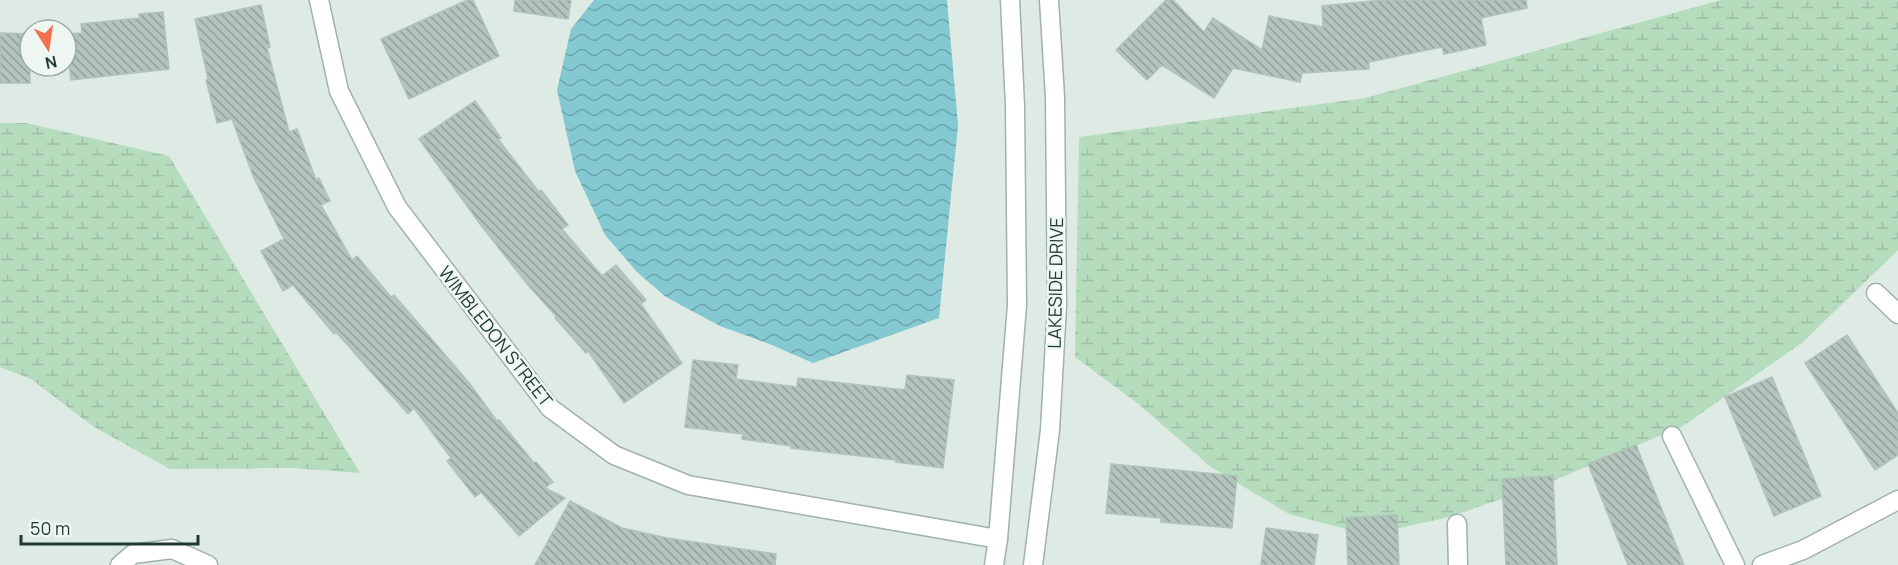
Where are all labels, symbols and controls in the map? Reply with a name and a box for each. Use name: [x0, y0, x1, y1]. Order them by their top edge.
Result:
north arrow: [18, 18, 78, 78]
text: N: [43, 51, 59, 75]
street label: LAKESIDE DRIVE: [1042, 217, 1068, 349]
street label: WIMBLEDON STREET: [434, 261, 559, 411]
scale bar: [21, 508, 198, 546]
text: 50 m: [30, 516, 70, 540]

